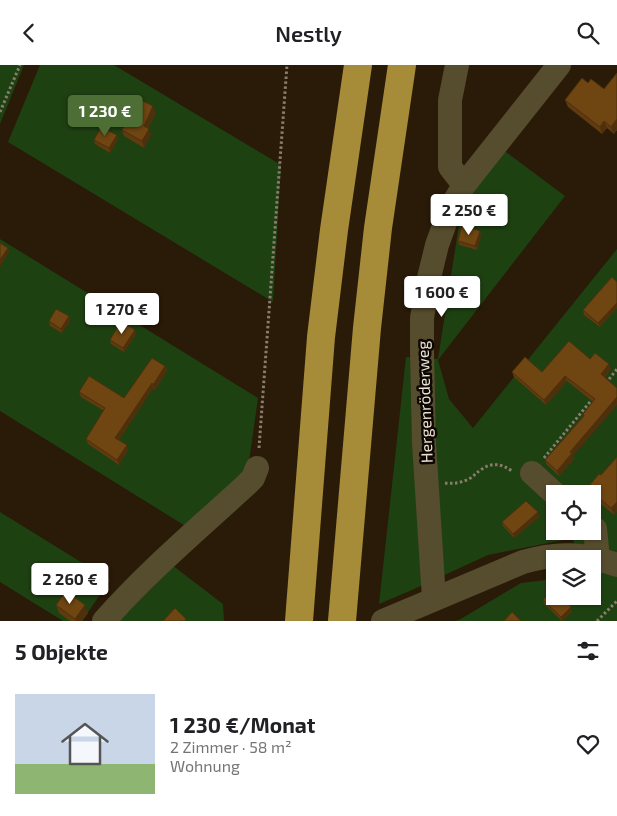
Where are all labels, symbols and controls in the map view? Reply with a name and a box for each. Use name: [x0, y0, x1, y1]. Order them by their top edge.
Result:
icon: back: [15, 19, 43, 47]
icon: search: [574, 19, 602, 47]
text: Nestly: [275, 20, 342, 46]
pin: 1 230 €: [59, 95, 151, 137]
text: 1 230 €: [79, 101, 131, 120]
pin: 2 250 €: [423, 193, 515, 236]
text: 2 250 €: [442, 200, 496, 219]
pin: 1 600 €: [396, 275, 488, 318]
text: 1 600 €: [415, 282, 469, 301]
pin: 1 270 €: [76, 293, 168, 335]
text: 1 270 €: [96, 299, 148, 318]
street label: Hergenröderweg: [412, 340, 436, 464]
map controls: [546, 485, 601, 605]
button: locate: [546, 485, 601, 540]
button: layers: [546, 550, 601, 605]
pin: 2 260 €: [24, 563, 116, 605]
text: 2 260 €: [42, 569, 98, 588]
icon: filters: [574, 637, 602, 665]
text: 5 Objekte: [15, 639, 108, 664]
text: 1 230 €/Monat: [170, 712, 315, 737]
icon: home: [55, 714, 115, 774]
icon: heart: [574, 730, 602, 758]
text: 2 Zimmer · 58 m²: [170, 737, 292, 756]
text: Wohnung: [170, 756, 240, 775]

